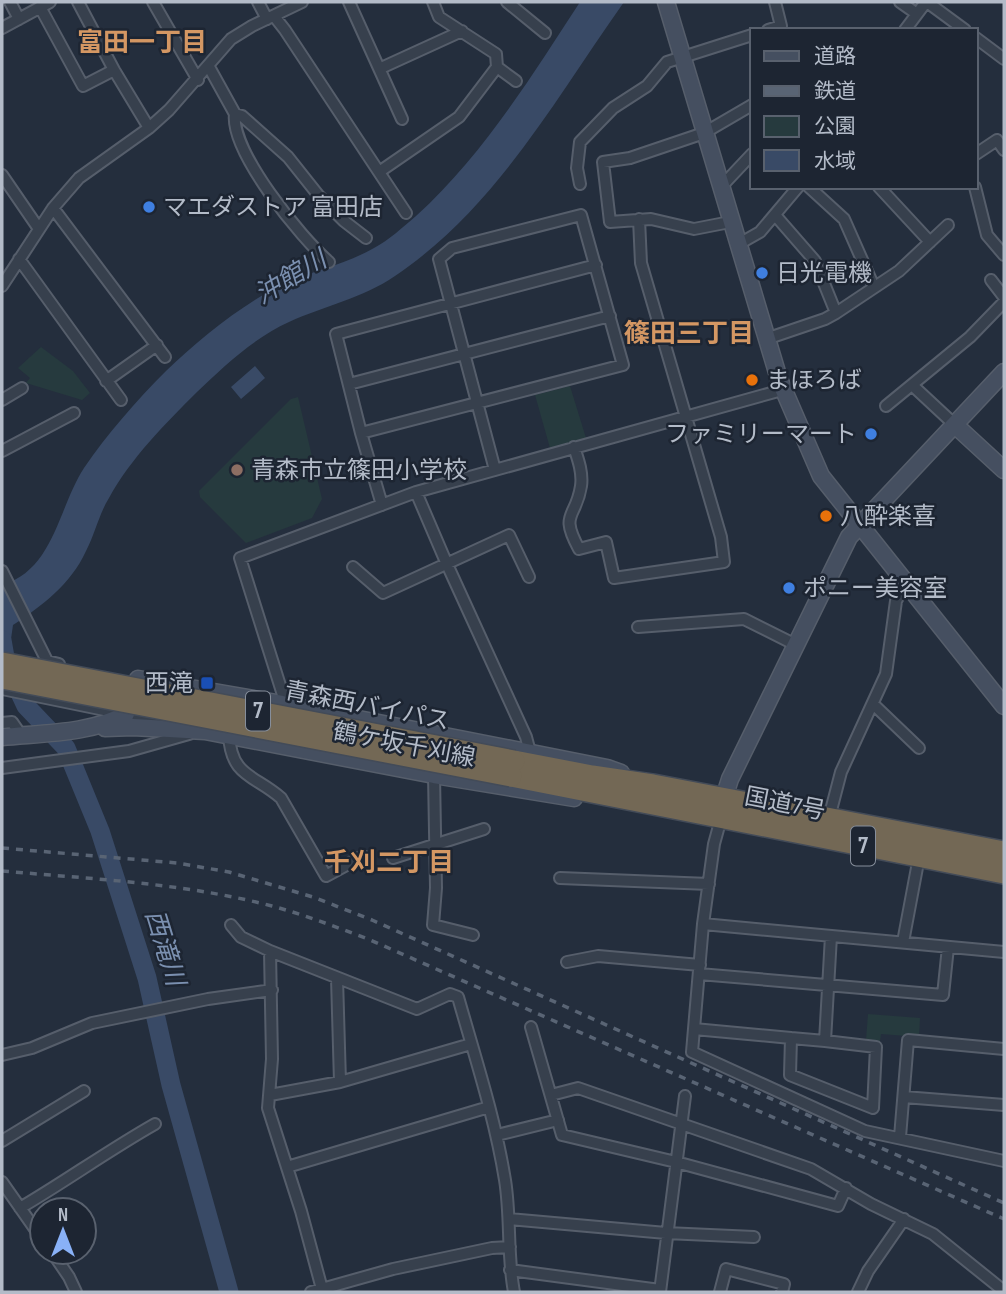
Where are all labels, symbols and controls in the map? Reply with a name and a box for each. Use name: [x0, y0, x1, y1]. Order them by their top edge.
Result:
district label: 富田一丁目: [77, 28, 207, 59]
legend: [750, 28, 978, 189]
text: 道路: [814, 44, 856, 69]
text: 鉄道: [814, 79, 856, 104]
text: 公園: [814, 114, 856, 139]
text: 水域: [814, 149, 856, 174]
place label: マエダストア 富田店: [163, 193, 383, 222]
marker: マエダストア 富田店: [141, 199, 157, 215]
water label: 沖館川: [250, 243, 335, 311]
place label: 日光電機: [776, 259, 872, 288]
marker: 日光電機: [754, 265, 770, 281]
district label: 篠田三丁目: [624, 319, 754, 350]
place label: まほろば: [766, 366, 862, 395]
marker: まほろば: [744, 372, 760, 388]
place label: ファミリーマート: [665, 420, 857, 449]
marker: ファミリーマート: [863, 426, 879, 442]
place label: 青森市立篠田小学校: [251, 456, 467, 485]
marker: 青森市立篠田小学校: [229, 462, 245, 478]
place label: 八酔楽喜: [840, 502, 936, 531]
marker: 八酔楽喜: [818, 508, 834, 524]
place label: ポニー美容室: [803, 574, 947, 603]
marker: ポニー美容室: [781, 580, 797, 596]
place label: 西滝: [145, 669, 193, 698]
marker: 西滝: [199, 675, 215, 691]
street label: 青森西バイパス: [282, 676, 452, 736]
road number: 7: [246, 692, 270, 730]
street label: 鶴ケ坂千刈線: [331, 717, 477, 773]
street label: 国道7号: [742, 782, 828, 826]
road number: 7: [851, 826, 875, 866]
district label: 千刈二丁目: [324, 848, 454, 879]
water label: 西滝川: [138, 906, 191, 993]
north arrow: [28, 1196, 98, 1266]
text: N: [58, 1204, 68, 1227]

